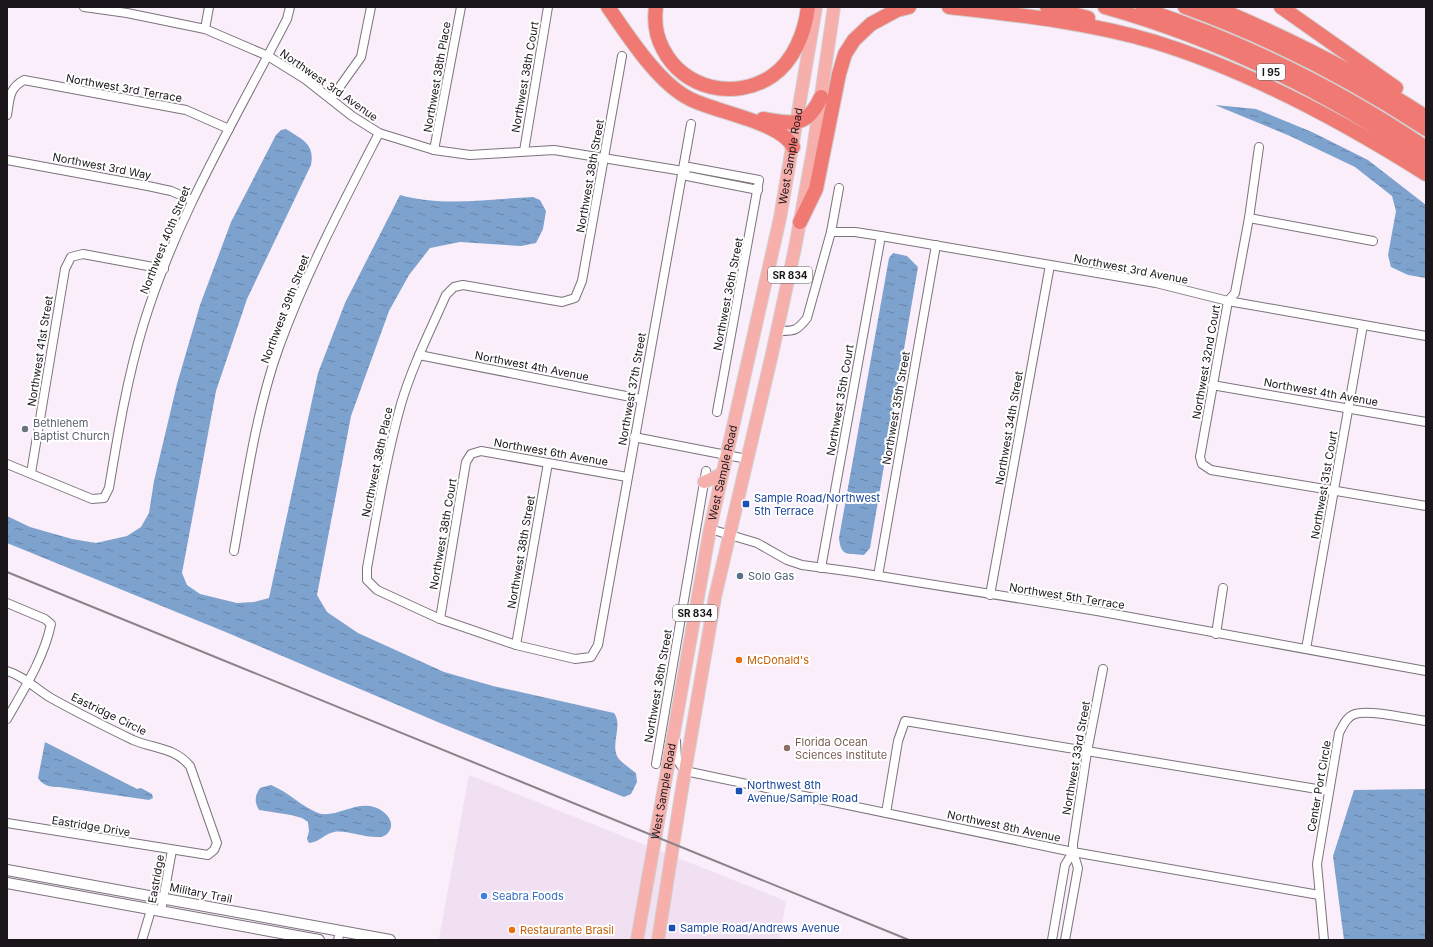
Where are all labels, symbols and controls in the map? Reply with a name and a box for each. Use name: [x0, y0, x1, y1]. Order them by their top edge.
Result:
street label: Northwest 38th Place: [420, 20, 454, 134]
street label: Northwest 38th Court: [508, 20, 542, 134]
street label: Northwest 3rd Avenue: [277, 46, 381, 124]
road number: I 95: [1257, 64, 1285, 80]
street label: Northwest 3rd Terrace: [65, 71, 183, 105]
street label: West Sample Road: [775, 107, 806, 205]
street label: Northwest 38th Street: [573, 118, 607, 234]
street label: Northwest 3rd Way: [52, 150, 152, 182]
street label: Northwest 40th Street: [137, 183, 193, 296]
street label: Northwest 36th Street: [710, 236, 746, 352]
street label: Northwest 3rd Avenue: [1073, 251, 1189, 287]
street label: Northwest 39th Street: [258, 252, 312, 365]
road number: SR 834: [768, 267, 812, 283]
street label: Northwest 41st Street: [24, 294, 56, 407]
street label: Northwest 32nd Court: [1189, 303, 1223, 420]
street label: Northwest 37th Street: [615, 331, 649, 446]
street label: Northwest 35th Court: [823, 343, 857, 457]
street label: Northwest 4th Avenue: [474, 348, 590, 384]
street label: Northwest 35th Street: [879, 350, 913, 466]
street label: Northwest 34th Street: [992, 370, 1026, 486]
street label: Northwest 4th Avenue: [1263, 375, 1379, 409]
street label: Northwest 38th Place: [358, 406, 396, 518]
place label: Bethlehem Baptist Church: [33, 416, 110, 443]
marker: Bethlehem Baptist Church: [20, 424, 30, 434]
street label: West Sample Road: [705, 424, 740, 522]
street label: Northwest 31st Court: [1308, 429, 1340, 540]
street label: Northwest 6th Avenue: [493, 435, 609, 469]
street label: Northwest 38th Court: [426, 477, 460, 591]
place label: Sample Road/Northwest 5th Terrace: [754, 491, 881, 518]
street label: Northwest 38th Street: [504, 494, 538, 610]
marker: Sample Road/Northwest 5th Terrace: [741, 499, 751, 509]
place label: Solo Gas: [748, 569, 794, 583]
marker: Solo Gas: [735, 571, 745, 581]
street label: Northwest 5th Terrace: [1008, 580, 1126, 612]
road number: SR 834: [673, 605, 717, 621]
street label: Northwest 36th Street: [641, 628, 675, 744]
place label: McDonald's: [747, 653, 809, 667]
marker: McDonald's: [734, 655, 744, 665]
street label: Eastridge Circle: [69, 690, 149, 738]
street label: Northwest 33rd Street: [1059, 700, 1093, 816]
place label: Florida Ocean Sciences Institute: [795, 735, 887, 762]
street label: Center Port Circle: [1304, 739, 1334, 833]
street label: West Sample Road: [648, 742, 679, 841]
marker: Florida Ocean Sciences Institute: [782, 743, 792, 753]
place label: Northwest 8th Avenue/Sample Road: [747, 778, 858, 805]
marker: Northwest 8th Avenue/Sample Road: [734, 786, 744, 796]
street label: Northwest 8th Avenue: [946, 807, 1062, 845]
street label: Eastridge Drive: [51, 813, 131, 839]
street label: Eastridge: [145, 854, 167, 904]
street label: Military Trail: [169, 880, 233, 906]
place label: Seabra Foods: [492, 889, 564, 903]
marker: Seabra Foods: [479, 891, 489, 901]
place label: Sample Road/Andrews Avenue: [680, 921, 840, 935]
place label: Restaurante Brasil: [520, 923, 614, 937]
marker: Sample Road/Andrews Avenue: [667, 923, 677, 933]
marker: Restaurante Brasil: [507, 925, 517, 935]

